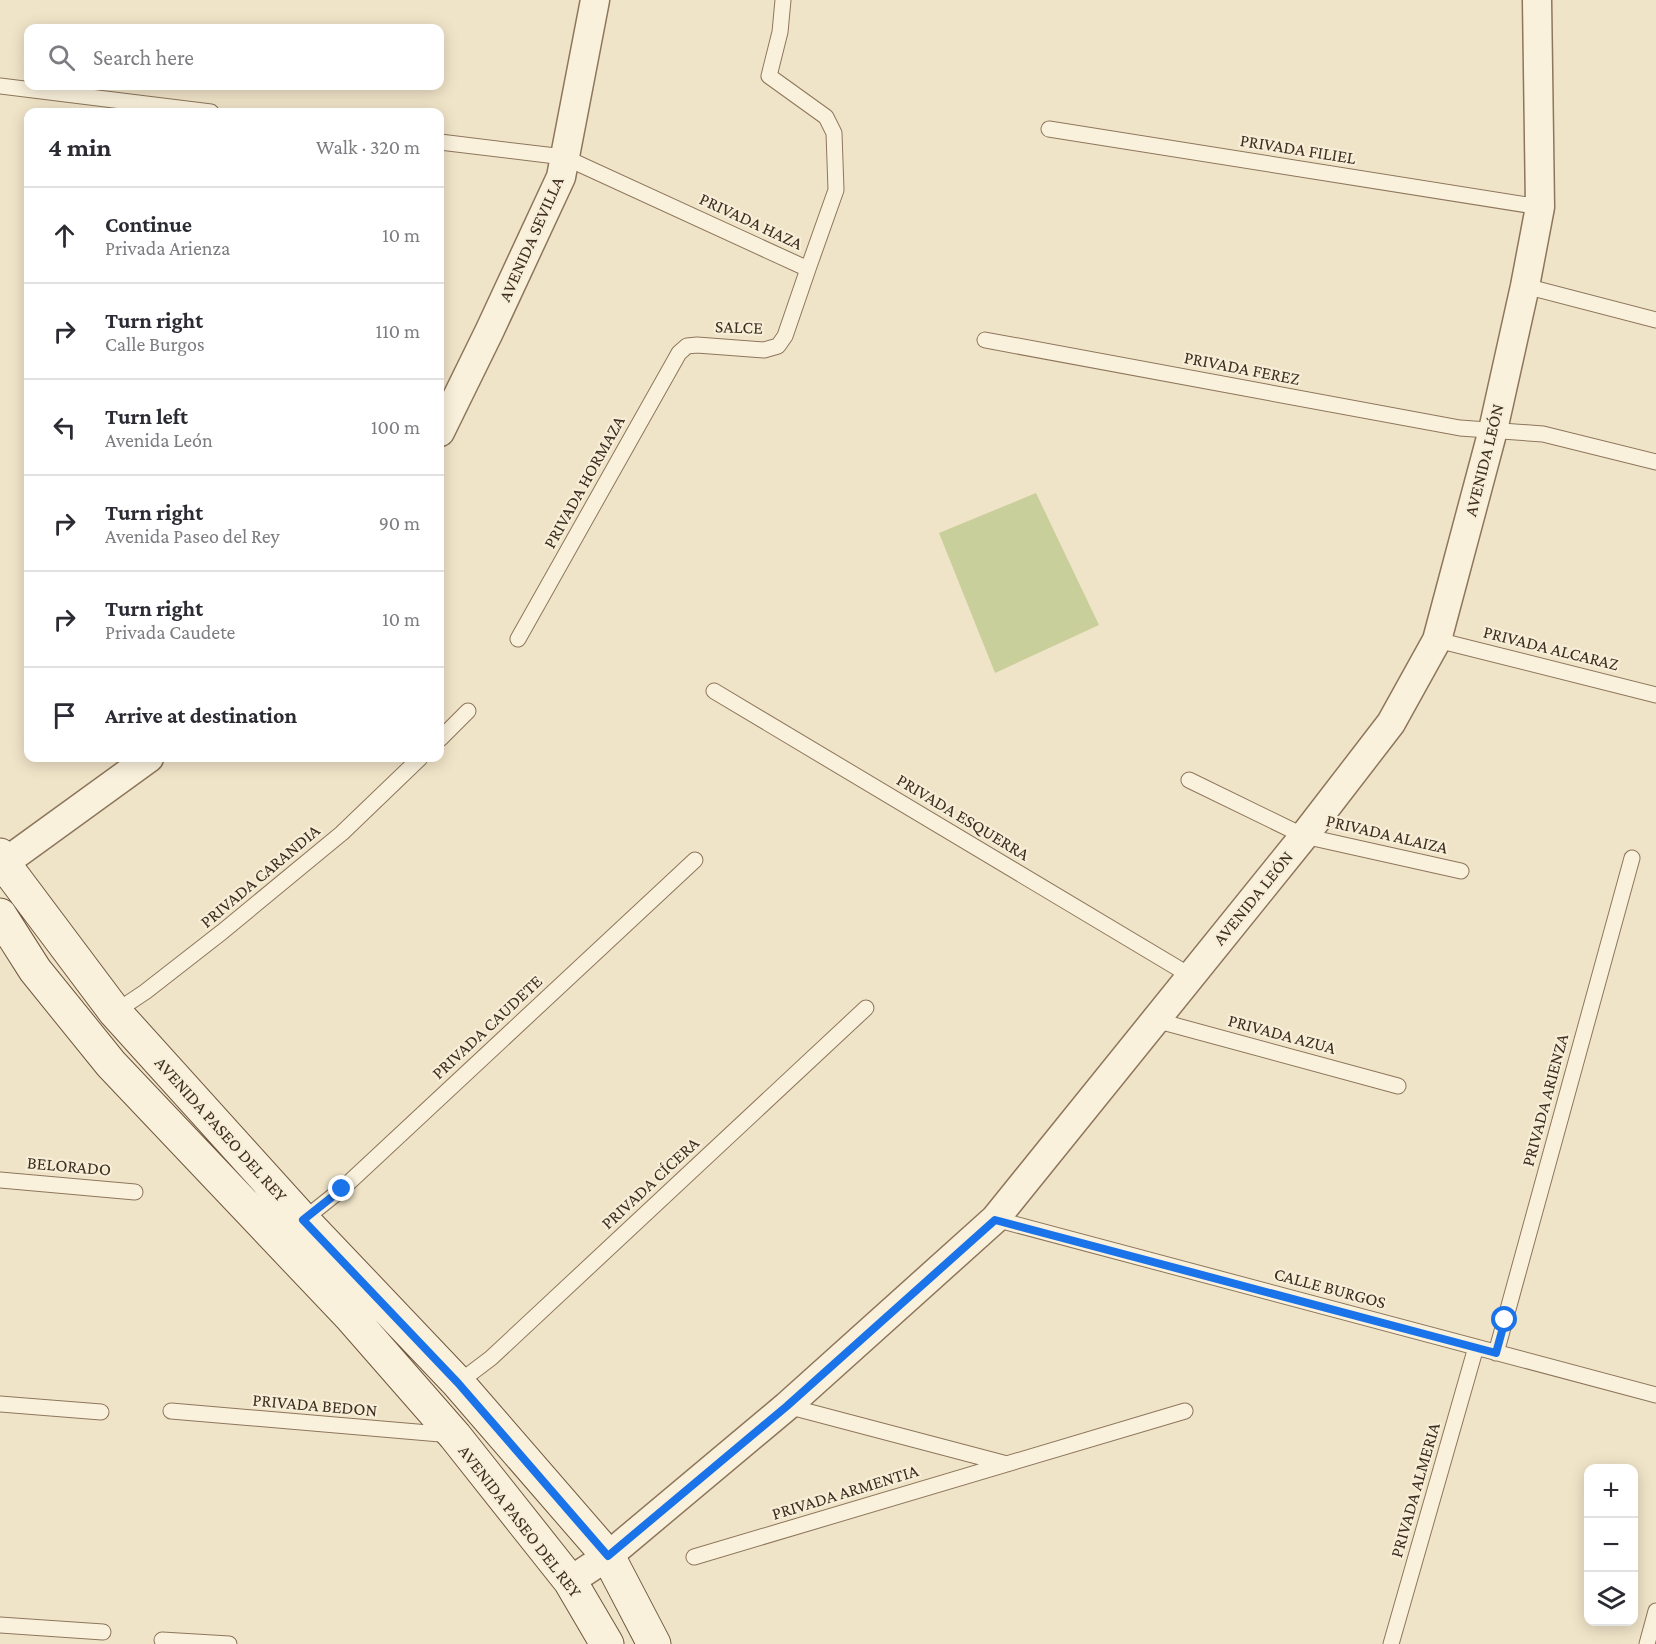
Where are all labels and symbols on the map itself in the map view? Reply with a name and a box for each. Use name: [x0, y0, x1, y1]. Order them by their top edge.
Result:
street label: PRIVADA FILIEL: [1239, 130, 1358, 168]
street label: AVENIDA SEVILLA: [494, 173, 568, 305]
street label: PRIVADA HAZA: [696, 188, 806, 254]
street label: SALCE: [715, 316, 764, 338]
street label: PRIVADA FEREZ: [1182, 347, 1302, 389]
street label: AVENIDA LEÓN: [1460, 401, 1508, 518]
street label: PRIVADA HORMAZA: [539, 412, 629, 552]
street label: PRIVADA ALCARAZ: [1481, 622, 1621, 674]
street label: PRIVADA ESQUERRA: [893, 770, 1034, 865]
street label: PRIVADA ALAIZA: [1324, 810, 1451, 858]
street label: PRIVADA CARANDIA: [196, 820, 324, 932]
street label: AVENIDA LEÓN: [1209, 847, 1297, 949]
street label: PRIVADA CAUDETE: [428, 971, 546, 1083]
street label: PRIVADA AZUA: [1226, 1010, 1339, 1058]
street label: PRIVADA ARIENZA: [1518, 1031, 1573, 1169]
street label: AVENIDA PASEO DEL REY: [151, 1052, 292, 1206]
street label: PRIVADA CÍCERA: [597, 1132, 703, 1233]
street label: BELORADO: [26, 1152, 112, 1180]
route end: [328, 1175, 354, 1201]
street label: CALLE BURGOS: [1272, 1263, 1388, 1313]
route start: [1491, 1306, 1517, 1332]
street label: PRIVADA BEDON: [252, 1390, 378, 1420]
street label: PRIVADA ALMERIA: [1386, 1420, 1444, 1560]
street label: AVENIDA PASEO DEL REY: [454, 1441, 586, 1602]
street label: PRIVADA ARMENTIA: [769, 1460, 921, 1524]

